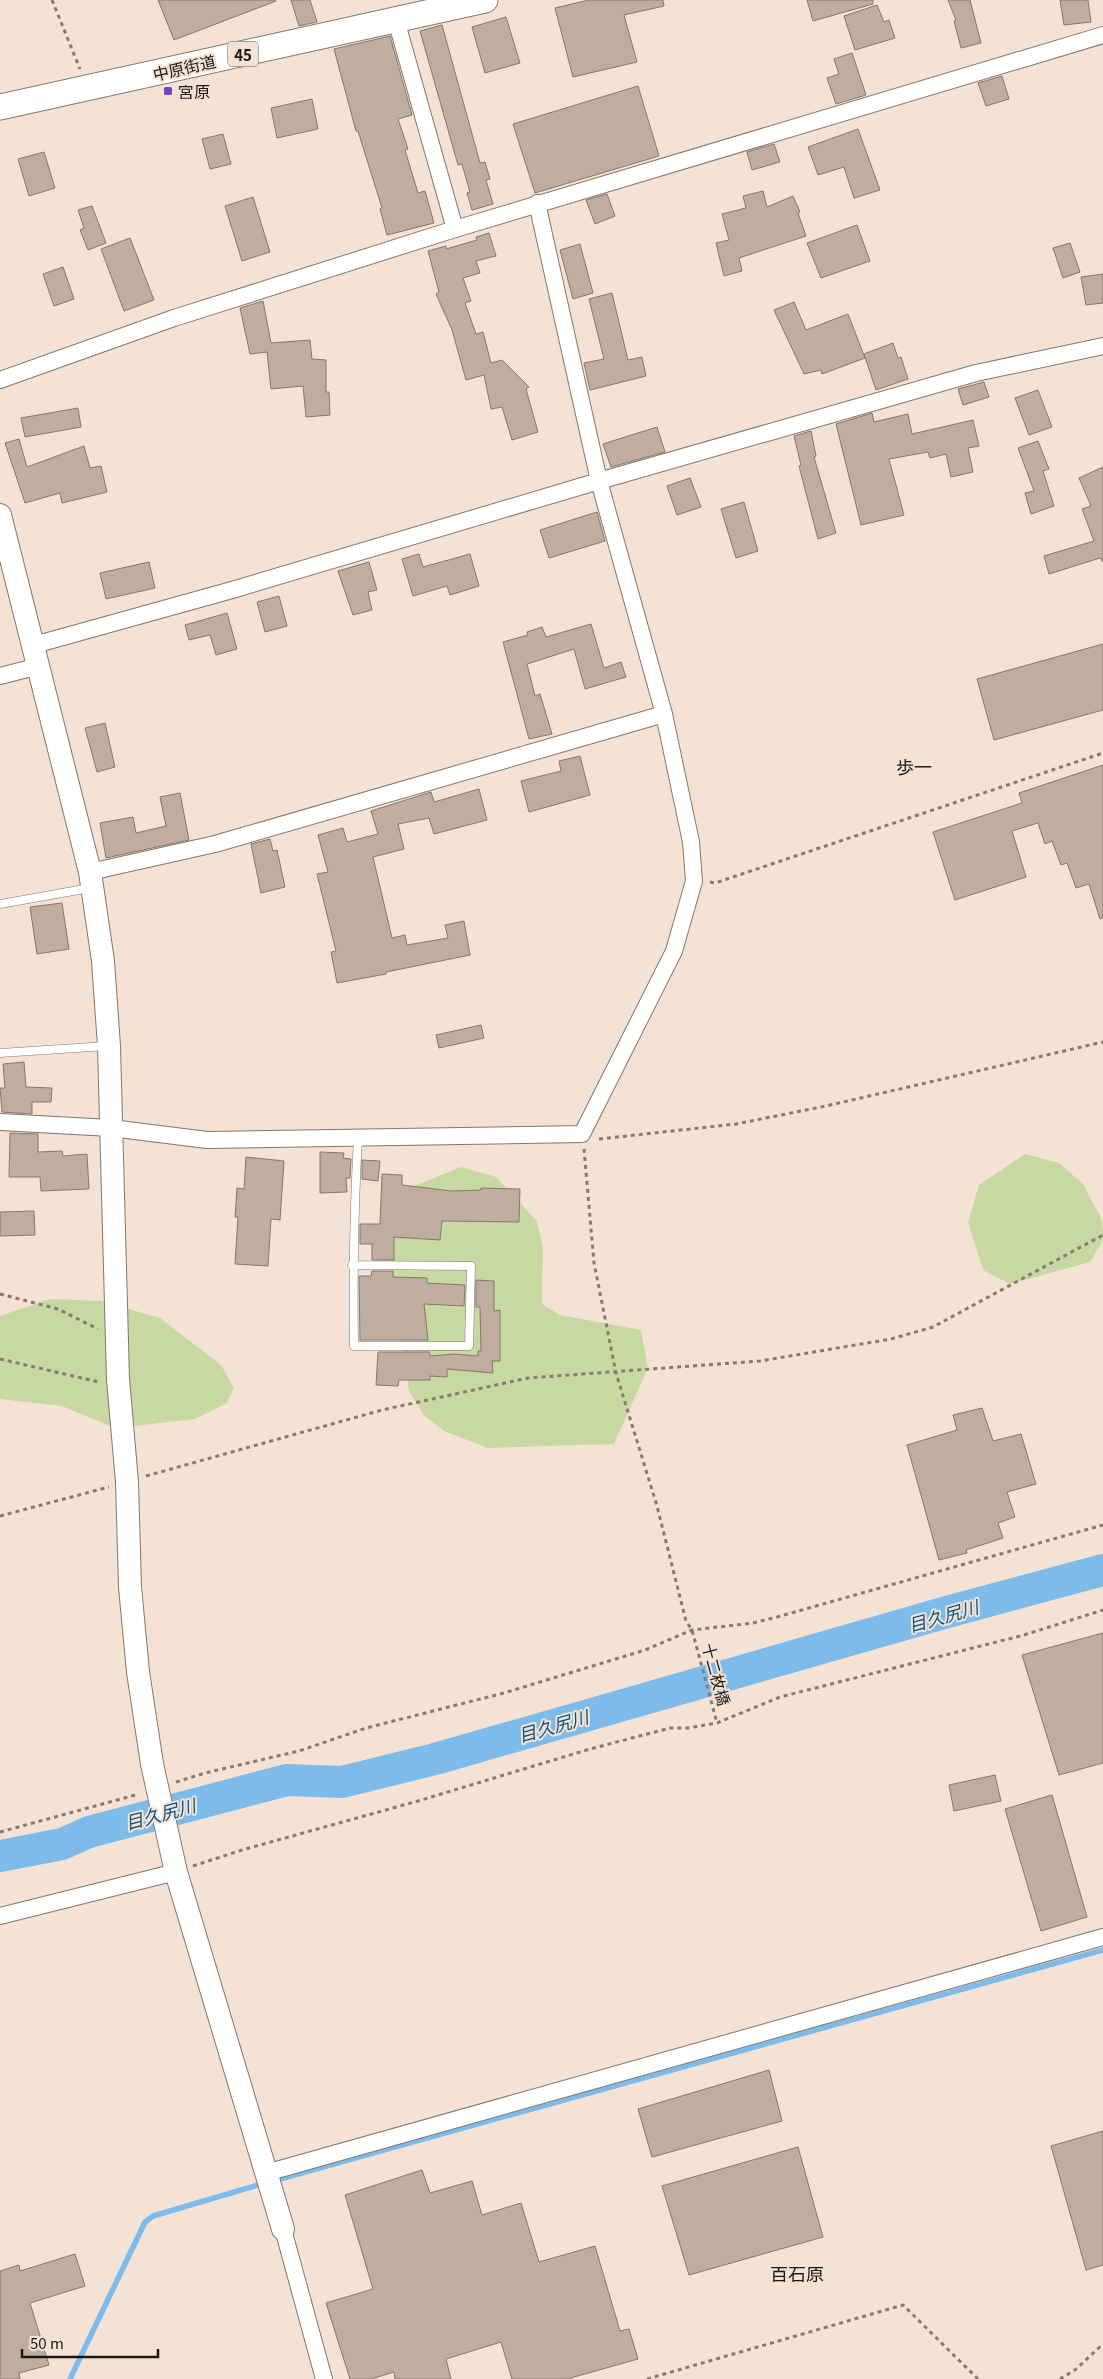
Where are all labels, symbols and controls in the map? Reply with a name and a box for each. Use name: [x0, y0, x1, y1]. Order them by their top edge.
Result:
road number: 45: [228, 42, 258, 66]
street label: 中原街道: [150, 48, 218, 86]
place label: 宮原: [178, 79, 210, 103]
marker: 宮原: [162, 85, 174, 97]
district label: 歩一: [896, 753, 932, 779]
water label: 目久尻川: [905, 1592, 983, 1637]
street label: 十二枚橋: [697, 1640, 737, 1708]
water label: 目久尻川: [515, 1702, 593, 1747]
water label: 目久尻川: [122, 1791, 200, 1835]
district label: 百石原: [770, 2260, 824, 2286]
scale bar: [22, 2326, 159, 2358]
text: 50 m: [30, 2332, 64, 2353]

